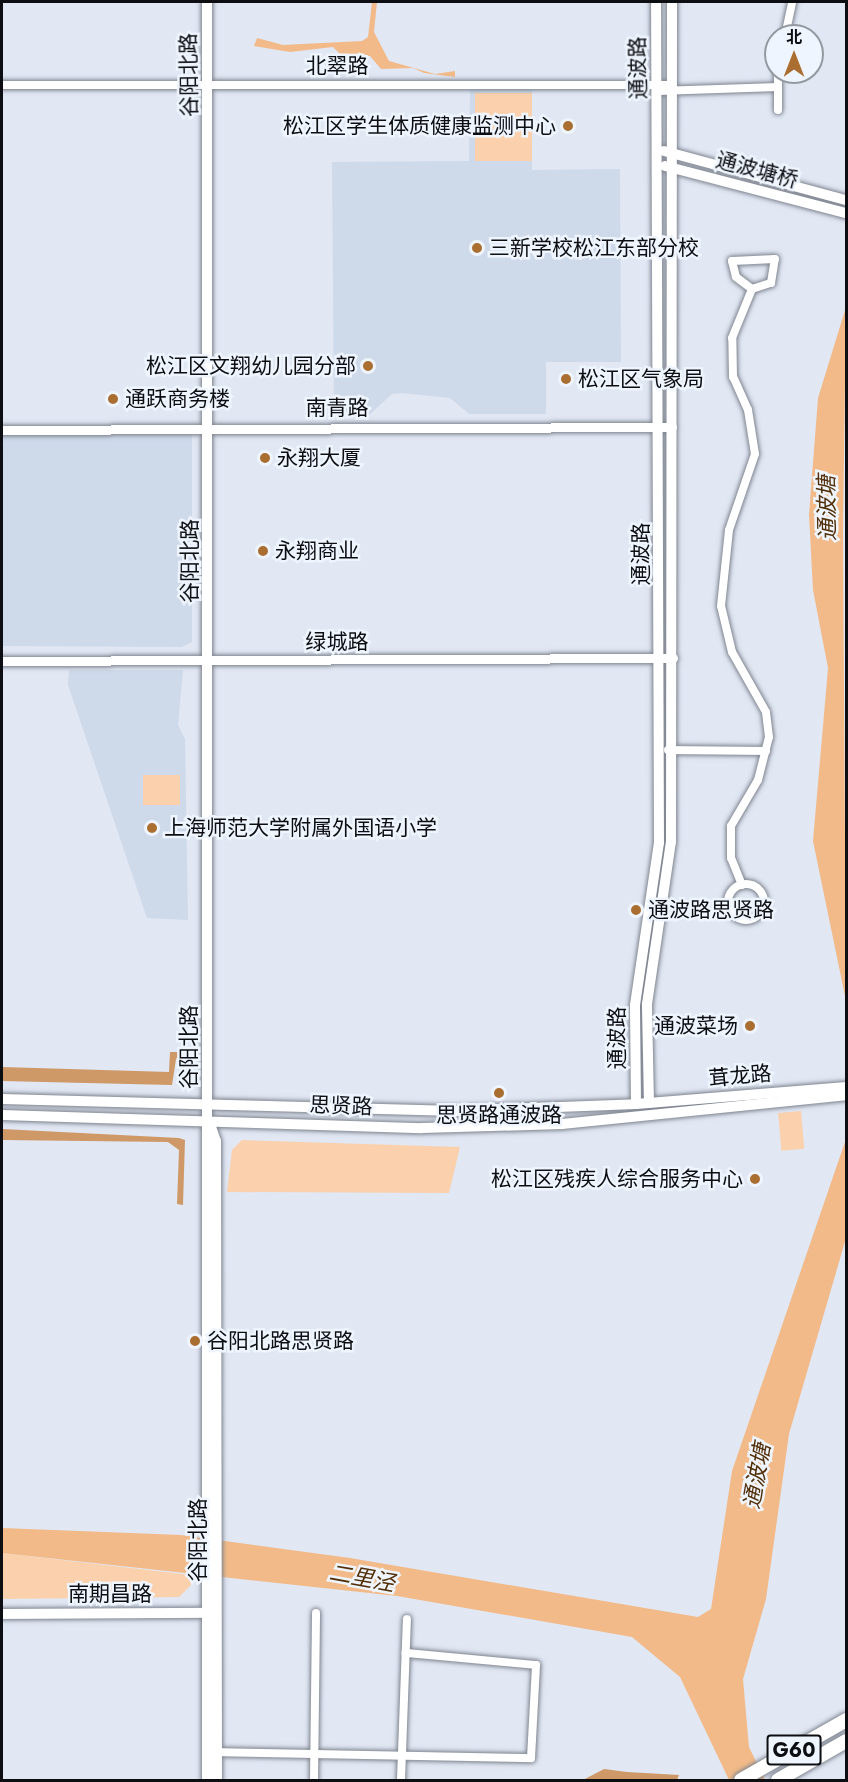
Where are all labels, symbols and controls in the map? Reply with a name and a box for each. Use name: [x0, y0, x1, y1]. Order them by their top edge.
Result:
north arrow: [764, 24, 824, 84]
text: 北: [786, 26, 802, 49]
street label: 谷阳北路: [176, 33, 202, 117]
street label: 通波路: [625, 36, 651, 100]
street label: 北翠路: [306, 53, 368, 79]
place label: 松江区学生体质健康监测中心: [283, 113, 556, 139]
marker: 松江区学生体质健康监测中心: [561, 119, 575, 133]
street label: 通波塘桥: [713, 147, 801, 193]
place label: 三新学校松江东部分校: [489, 235, 699, 261]
marker: 三新学校松江东部分校: [470, 241, 484, 255]
place label: 松江区文翔幼儿园分部: [146, 353, 356, 379]
marker: 松江区文翔幼儿园分部: [361, 359, 375, 373]
place label: 松江区气象局: [578, 366, 704, 392]
marker: 松江区气象局: [559, 372, 573, 386]
place label: 通跃商务楼: [125, 386, 230, 412]
marker: 通跃商务楼: [106, 392, 120, 406]
street label: 南青路: [306, 395, 368, 421]
place label: 永翔大厦: [277, 445, 361, 471]
marker: 永翔大厦: [258, 451, 272, 465]
water label: 通波塘: [813, 475, 841, 541]
street label: 谷阳北路: [177, 519, 203, 603]
street label: 通波路: [628, 523, 654, 585]
place label: 永翔商业: [275, 538, 359, 564]
marker: 永翔商业: [256, 544, 270, 558]
street label: 绿城路: [306, 629, 368, 655]
place label: 上海师范大学附属外国语小学: [164, 815, 437, 841]
marker: 上海师范大学附属外国语小学: [145, 821, 159, 835]
place label: 通波路思贤路: [648, 897, 774, 923]
marker: 通波路思贤路: [629, 903, 643, 917]
street label: 谷阳北路: [176, 1005, 202, 1089]
street label: 通波路: [604, 1007, 630, 1069]
place label: 通波菜场: [654, 1013, 738, 1039]
marker: 通波菜场: [743, 1019, 757, 1033]
street label: 茸龙路: [708, 1061, 772, 1091]
marker: 思贤路通波路: [492, 1086, 506, 1100]
street label: 思贤路: [309, 1092, 373, 1120]
place label: 思贤路通波路: [436, 1102, 562, 1128]
place label: 松江区残疾人综合服务中心: [491, 1166, 743, 1192]
marker: 松江区残疾人综合服务中心: [748, 1172, 762, 1186]
place label: 谷阳北路思贤路: [207, 1328, 354, 1354]
marker: 谷阳北路思贤路: [188, 1334, 202, 1348]
water label: 通波塘: [738, 1441, 776, 1511]
street label: 谷阳北路: [185, 1498, 211, 1582]
water label: 二里泾: [327, 1559, 397, 1597]
street label: 南期昌路: [68, 1581, 152, 1607]
road number: G60: [766, 1733, 822, 1767]

